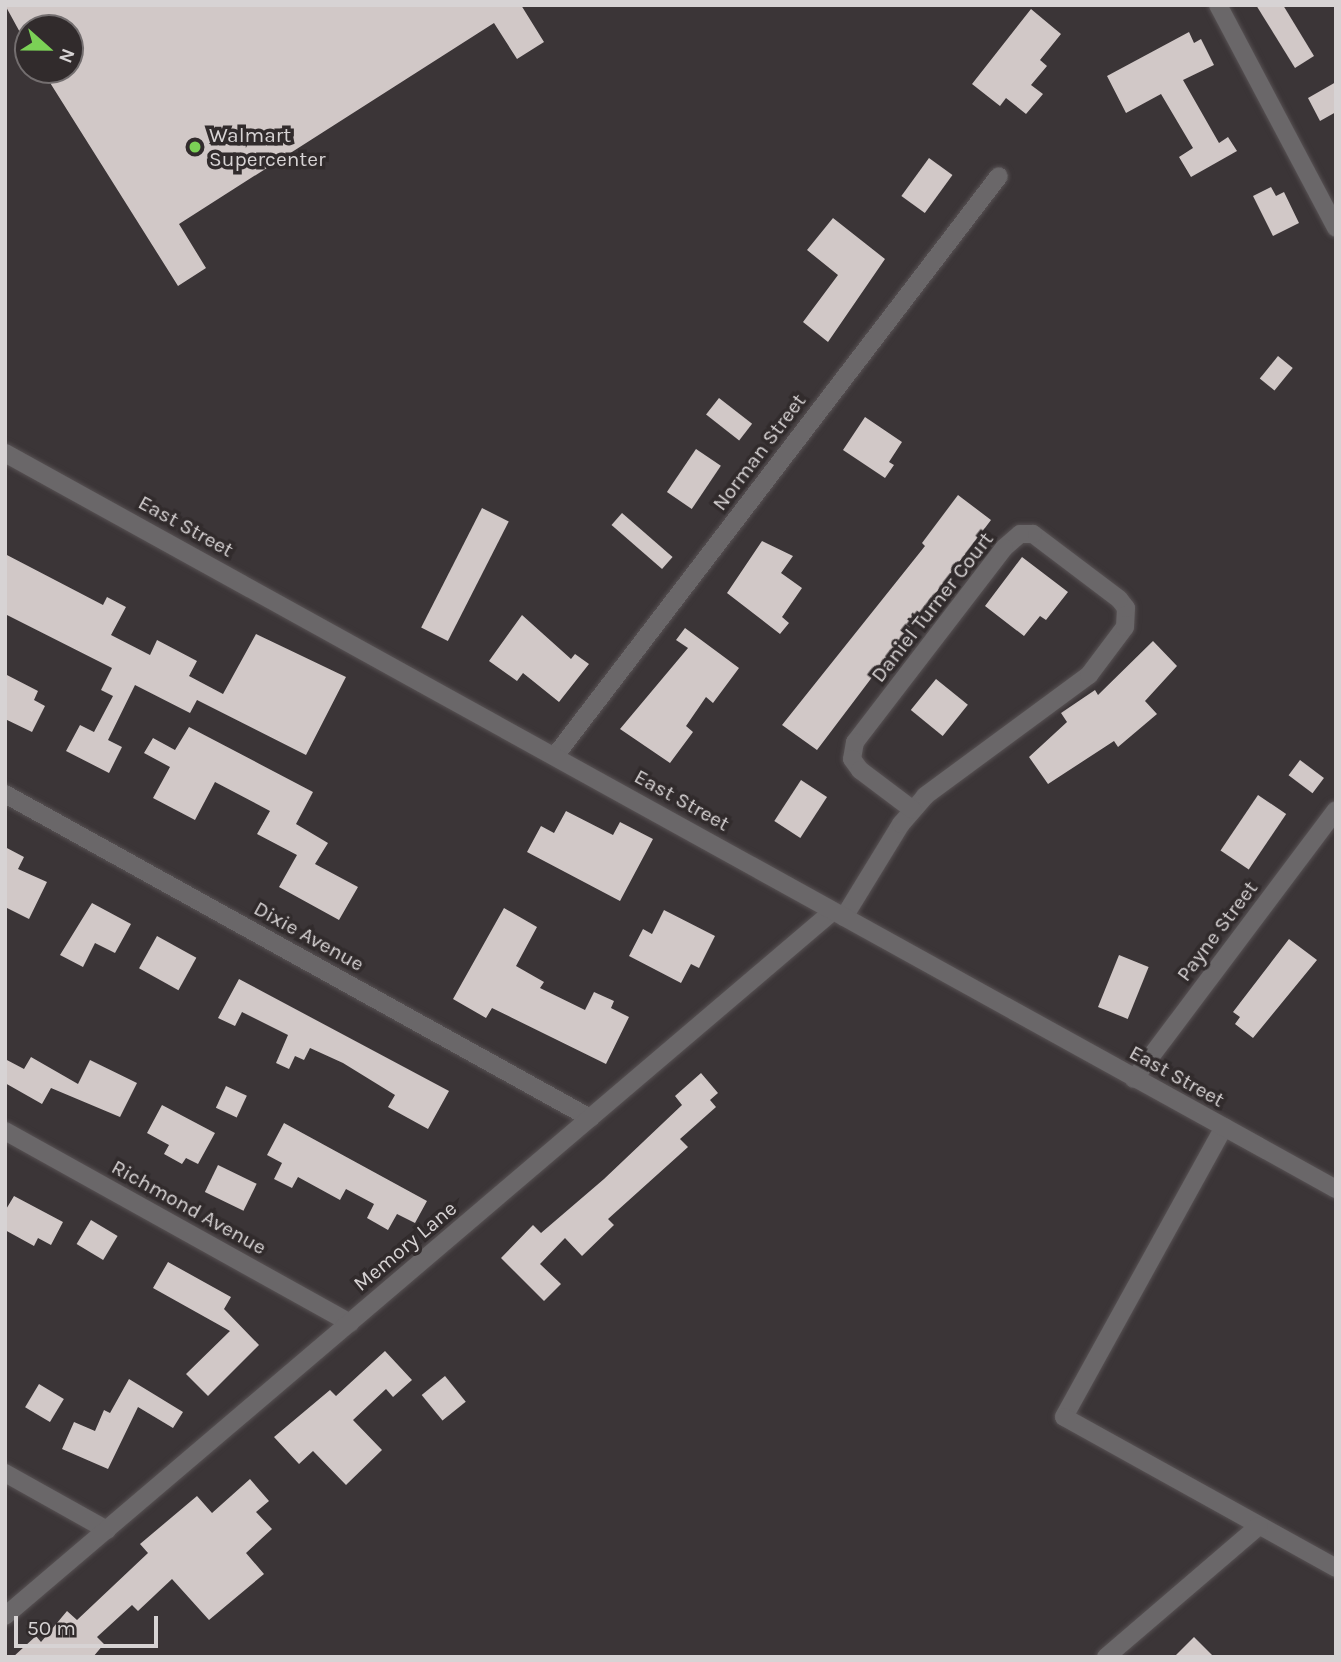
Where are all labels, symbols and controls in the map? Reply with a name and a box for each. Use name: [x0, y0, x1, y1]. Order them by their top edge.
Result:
north arrow: [14, 14, 84, 84]
text: N: [54, 46, 79, 66]
place label: Walmart Supercenter: [209, 122, 326, 172]
marker: Walmart Supercenter: [187, 139, 203, 155]
street label: Norman Street: [707, 389, 811, 515]
street label: East Street: [134, 490, 238, 562]
street label: Daniel Turner Court: [865, 527, 999, 687]
street label: East Street: [630, 764, 734, 836]
street label: Payne Street: [1171, 876, 1263, 986]
street label: Dixie Avenue: [250, 895, 368, 977]
street label: East Street: [1125, 1040, 1229, 1112]
street label: Richmond Avenue: [107, 1154, 271, 1260]
street label: Memory Lane: [348, 1196, 462, 1296]
scale bar: [18, 1602, 161, 1646]
text: 50 m: [27, 1616, 76, 1640]

